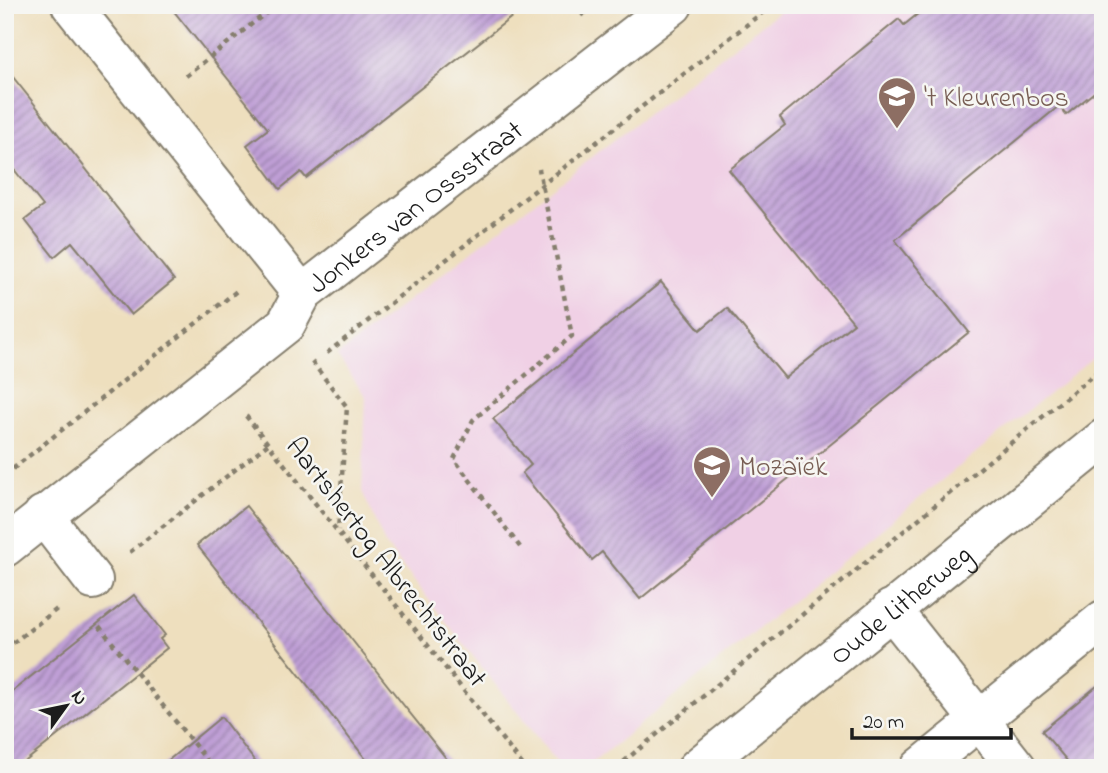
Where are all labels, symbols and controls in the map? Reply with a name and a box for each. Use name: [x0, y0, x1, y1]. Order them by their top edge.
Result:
school or university icon: 't Kleurenbos: [876, 75, 918, 130]
place label: 't Kleurenbos: [924, 79, 1069, 120]
street label: Jonkers van Ossstraat: [301, 112, 533, 306]
street label: Aartshertog Albrechtstraat: [274, 429, 496, 697]
school or university icon: Mozaïek: [691, 444, 733, 499]
place label: Mozaïek: [739, 448, 828, 489]
street label: Oude Litherweg: [822, 536, 982, 677]
north arrow: [32, 672, 102, 742]
text: N: [63, 685, 93, 711]
scale bar: [852, 696, 1012, 740]
text: 20 m: [863, 708, 904, 738]

